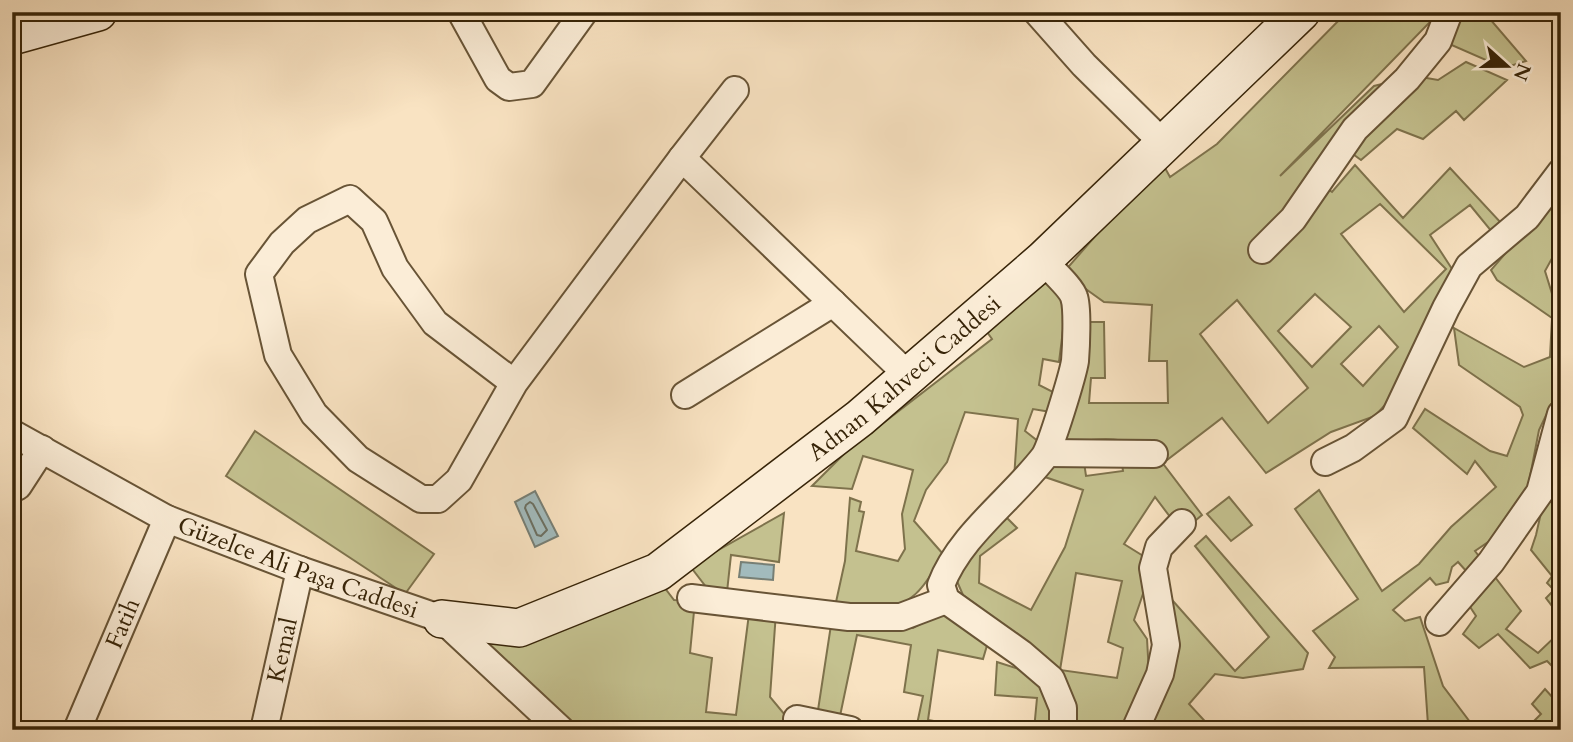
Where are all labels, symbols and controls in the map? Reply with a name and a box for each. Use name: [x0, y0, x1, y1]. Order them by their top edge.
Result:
north arrow: [1472, 32, 1542, 102]
text: N: [1507, 59, 1537, 85]
street label: Adnan Kahveci Caddesi: [801, 287, 1008, 469]
street label: Güzelce Ali Paşa Caddesi: [173, 508, 423, 626]
street label: Fatih: [97, 593, 148, 653]
street label: Kemal: [259, 614, 305, 686]

